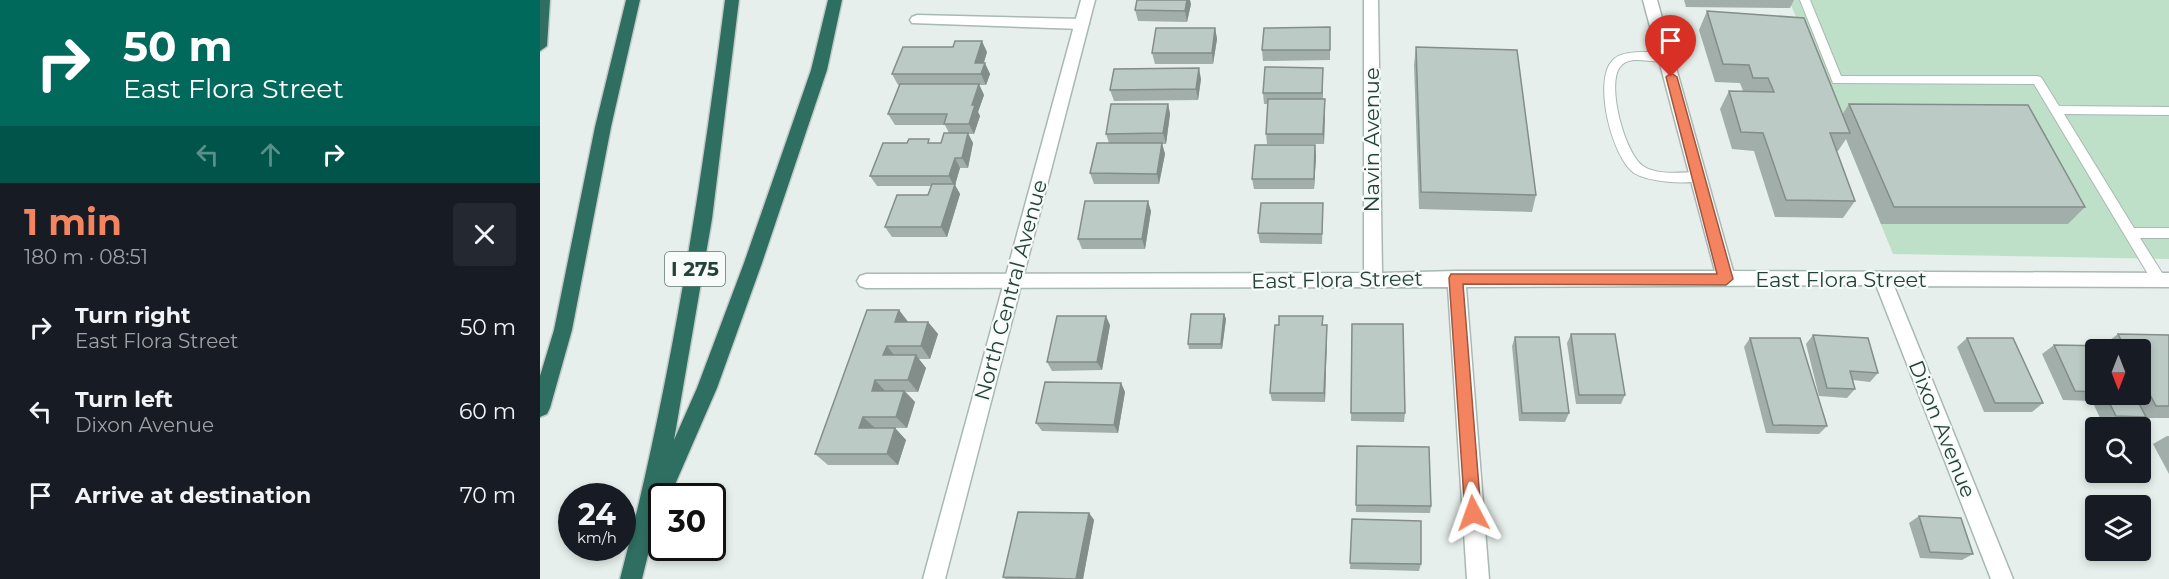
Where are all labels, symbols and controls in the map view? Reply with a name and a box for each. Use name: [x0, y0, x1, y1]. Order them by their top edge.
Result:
pin: [1645, 15, 1696, 77]
text: 50 m: [123, 20, 232, 72]
icon: right: [24, 24, 102, 102]
icon: arrive: [1654, 24, 1687, 57]
street label: Navin Avenue: [1359, 67, 1384, 213]
text: East Flora Street: [123, 72, 344, 105]
icon: left: [191, 138, 224, 171]
icon: ahead: [254, 138, 287, 171]
icon: right: [317, 138, 350, 171]
street label: North Central Avenue: [969, 177, 1052, 403]
text: 1 min: [24, 200, 122, 244]
button: close: [453, 203, 516, 266]
text: 180 m · 08:51: [24, 245, 148, 269]
road number: I 275: [665, 252, 725, 286]
street label: East Flora Street: [1251, 266, 1423, 293]
street label: East Flora Street: [1755, 267, 1927, 292]
text: Turn right: [75, 302, 190, 329]
icon: right: [24, 311, 57, 344]
text: 50 m: [460, 314, 516, 341]
text: East Flora Street: [75, 329, 238, 353]
north arrow: [2085, 339, 2151, 405]
map controls: [2085, 339, 2151, 561]
street label: Dixon Avenue: [1904, 356, 1981, 501]
text: Turn left: [75, 386, 173, 413]
icon: left: [24, 395, 57, 428]
text: 60 m: [459, 398, 516, 425]
text: Dixon Avenue: [75, 413, 214, 437]
button: search: [2085, 417, 2151, 483]
icon: arrive: [24, 479, 57, 512]
position arrow: [1441, 481, 1505, 545]
text: Arrive at destination: [75, 482, 311, 509]
text: 70 m: [460, 482, 516, 509]
speed limit sign: 30: [648, 483, 726, 561]
button: layers: [2085, 495, 2151, 561]
text: 24: [578, 496, 616, 533]
text: km/h: [577, 528, 617, 547]

